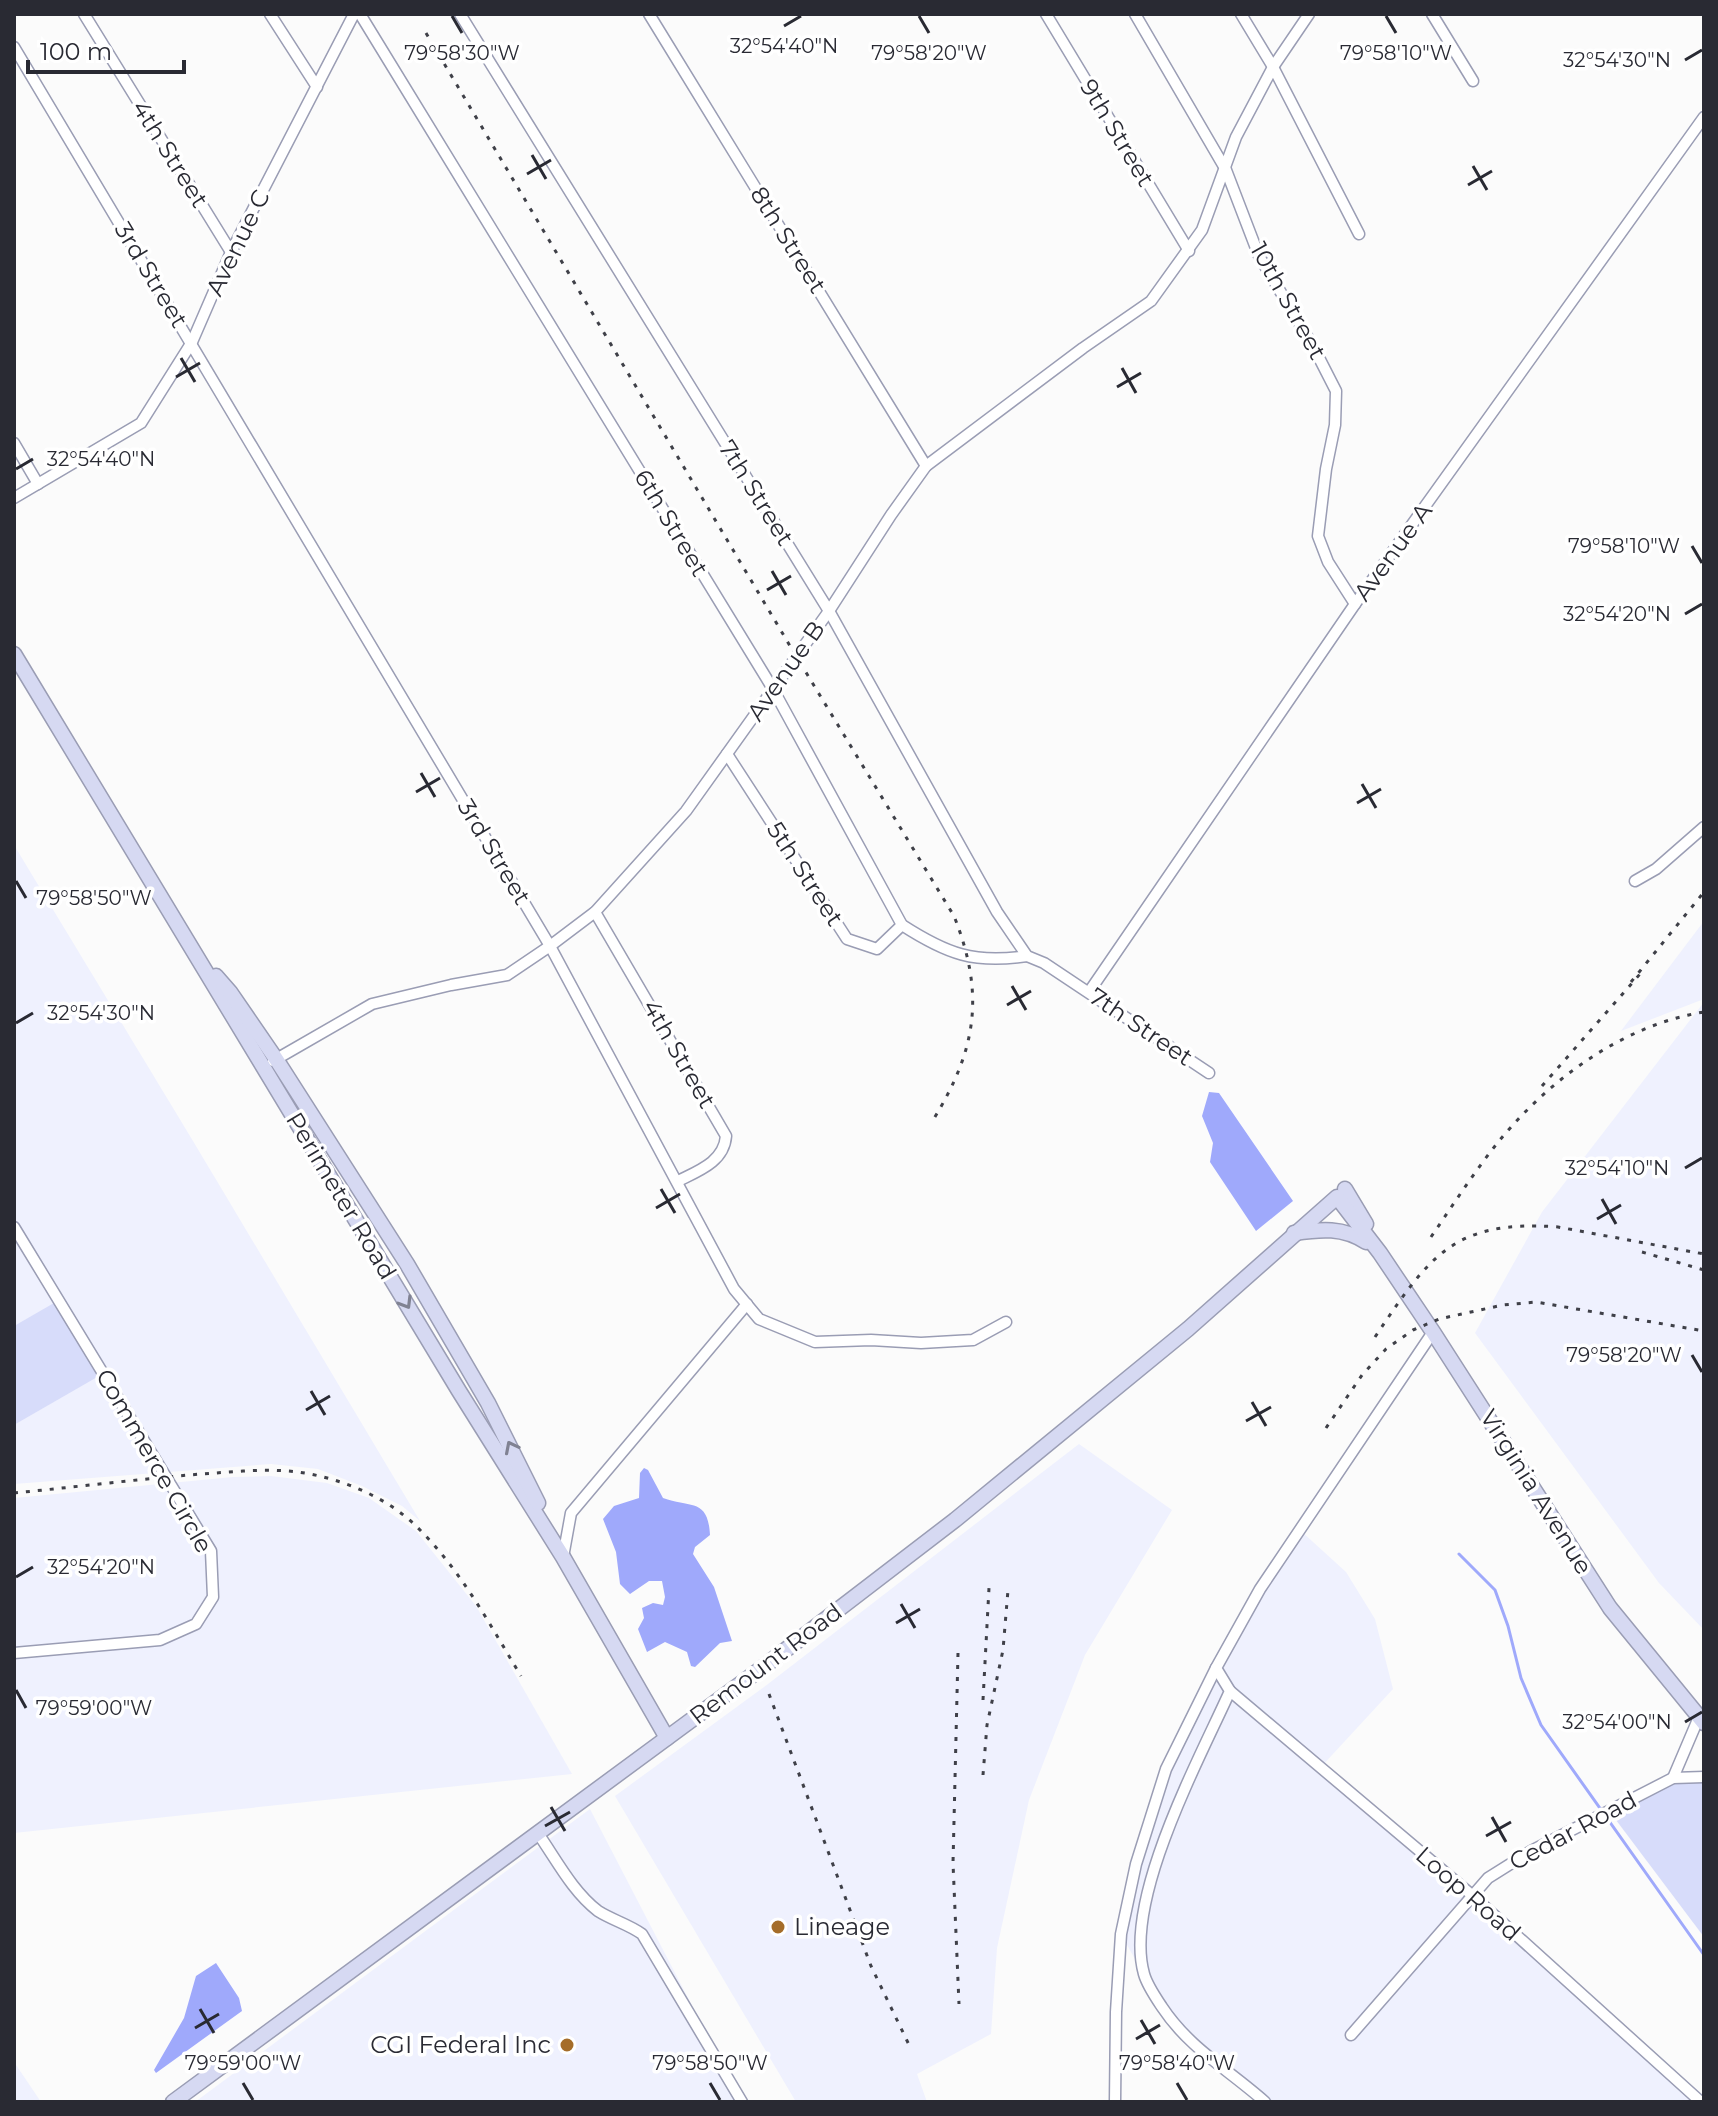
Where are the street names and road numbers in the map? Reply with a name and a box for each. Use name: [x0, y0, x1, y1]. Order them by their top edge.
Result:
street label: 9th Street: [1074, 74, 1161, 192]
street label: 4th Street: [126, 95, 215, 213]
street label: 8th Street: [744, 181, 833, 299]
street label: Avenue C: [200, 185, 276, 300]
street label: 3rd Street: [109, 217, 194, 333]
street label: 10th Street: [1244, 237, 1333, 365]
street label: 7th Street: [713, 435, 800, 551]
street label: 6th Street: [628, 464, 715, 582]
street label: Avenue A: [1347, 496, 1438, 606]
street label: Avenue B: [741, 615, 830, 726]
street label: 3rd Street: [452, 794, 537, 910]
street label: 5th Street: [761, 816, 850, 931]
street label: 7th Street: [1084, 981, 1199, 1072]
street label: 4th Street: [637, 994, 722, 1113]
street label: Perimeter Road: [280, 1107, 403, 1285]
street label: Commerce Circle: [90, 1364, 219, 1558]
street label: Virginia Avenue: [1474, 1404, 1599, 1579]
street label: Remount Road: [684, 1597, 848, 1730]
street label: Cedar Road: [1504, 1785, 1641, 1876]
street label: Loop Road: [1410, 1840, 1527, 1947]

